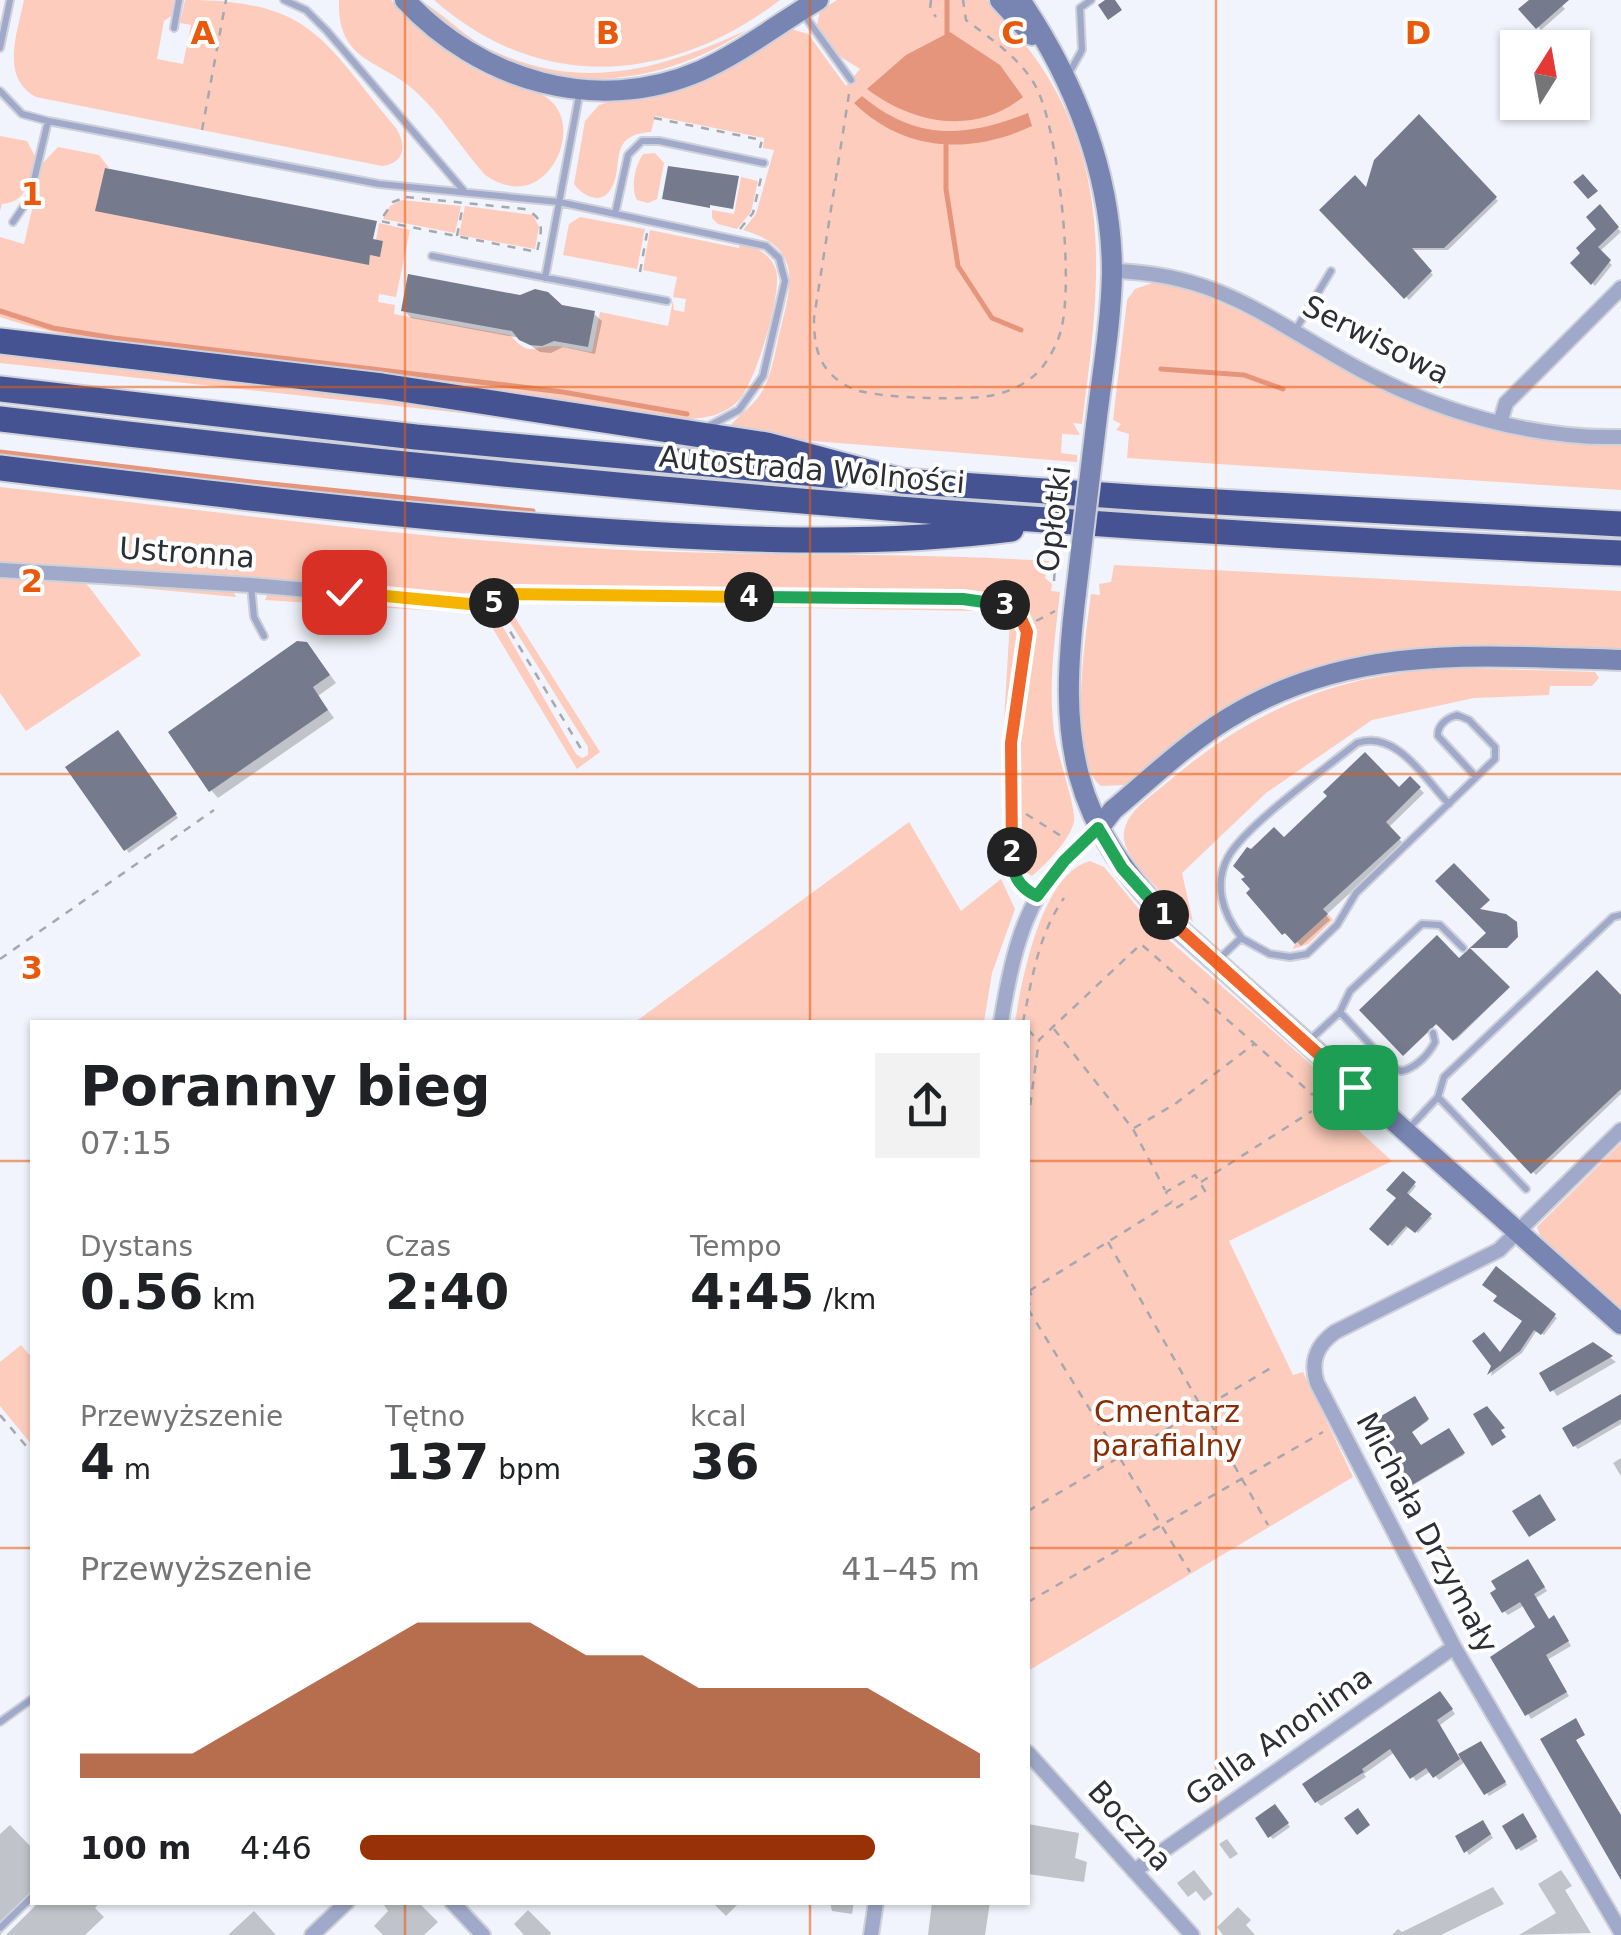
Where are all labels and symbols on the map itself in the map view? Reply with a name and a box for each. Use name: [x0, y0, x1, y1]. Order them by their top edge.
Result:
text: A: [191, 14, 216, 52]
text: B: [596, 14, 620, 52]
text: C: [1001, 14, 1025, 52]
text: D: [1405, 14, 1431, 52]
north arrow: [1500, 30, 1590, 120]
text: 1: [21, 175, 43, 213]
street label: Serwisowa: [1297, 288, 1455, 391]
street label: Autostrada Wolności: [658, 439, 967, 500]
street label: Opłotki: [1030, 464, 1077, 574]
street label: Ustronna: [118, 530, 256, 575]
pin: [302, 550, 387, 635]
text: 2: [21, 562, 43, 600]
pin: 4: [724, 572, 774, 622]
pin: 5: [469, 578, 519, 628]
pin: 3: [980, 580, 1030, 630]
pin: 2: [987, 827, 1037, 877]
pin: 1: [1139, 890, 1189, 940]
text: 3: [21, 949, 43, 987]
pin: [1313, 1045, 1398, 1130]
park label: Cmentarz parafialny: [1092, 1394, 1242, 1463]
street label: Michała Drzymały: [1349, 1407, 1506, 1659]
street label: Galla Anonima: [1179, 1658, 1378, 1813]
street label: Boczna: [1081, 1774, 1180, 1878]

